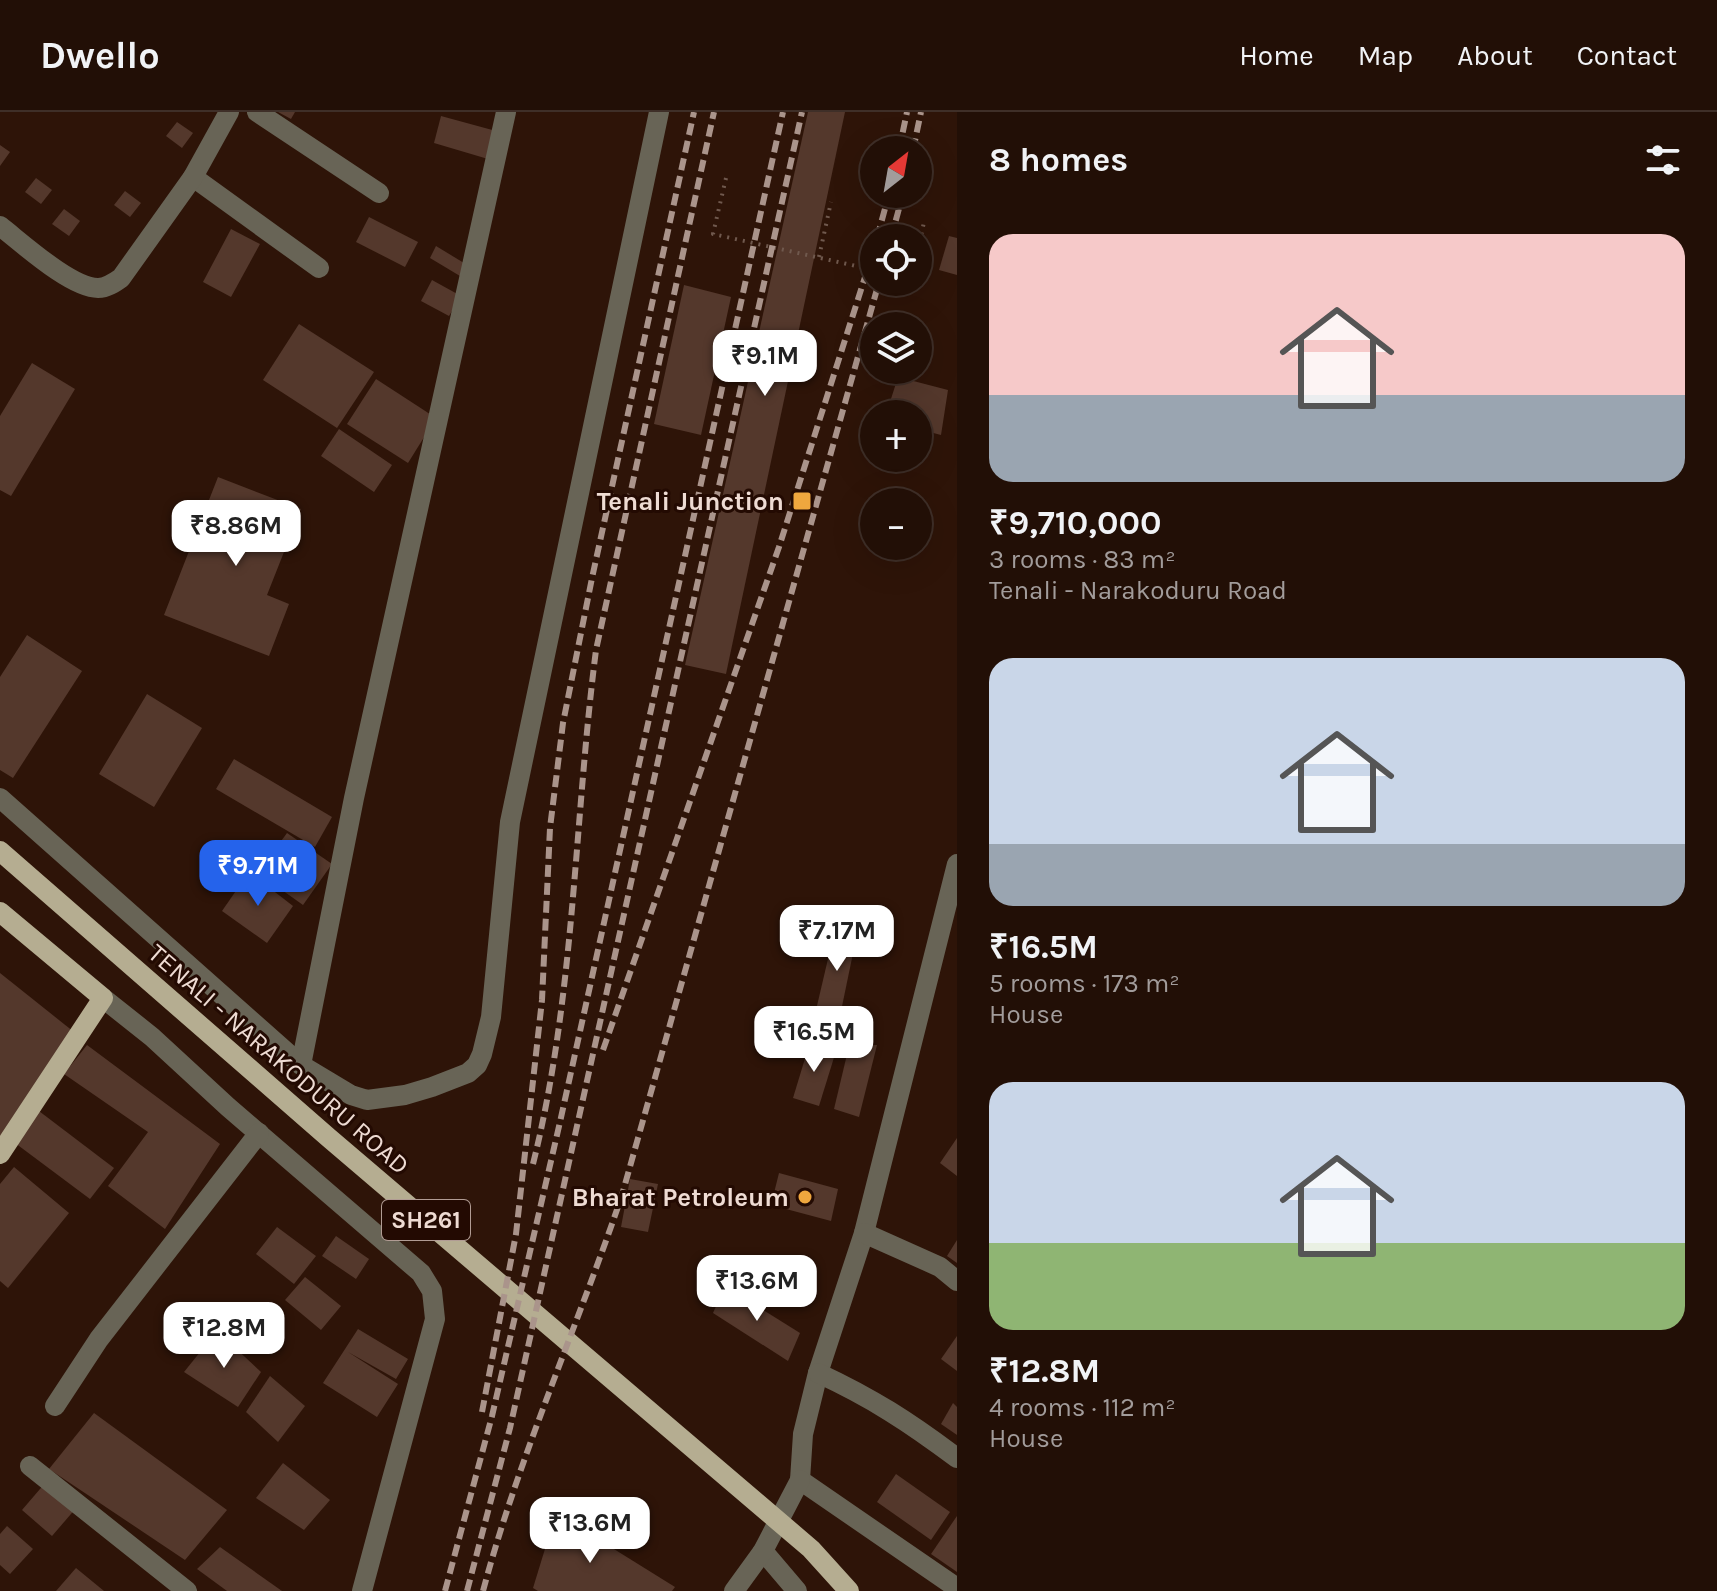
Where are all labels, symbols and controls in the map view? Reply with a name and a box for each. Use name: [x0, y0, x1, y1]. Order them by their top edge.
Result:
text: Dwello: [40, 33, 160, 78]
text: Home: [1239, 39, 1314, 72]
text: Map: [1358, 39, 1413, 72]
text: About: [1457, 39, 1533, 72]
text: Contact: [1577, 39, 1677, 72]
north arrow: [860, 136, 932, 208]
map controls: [860, 136, 932, 560]
icon: filters: [1641, 138, 1685, 182]
text: 8 homes: [989, 140, 1128, 180]
button: locate: [860, 224, 932, 296]
icon: home: [1265, 286, 1409, 430]
button: layers: [860, 312, 932, 384]
pin: ₹9.1M: [709, 330, 821, 398]
text: ₹9.1M: [731, 340, 799, 371]
button: +: [860, 400, 932, 472]
place label: Tenali Junction: [597, 486, 784, 517]
button: −: [860, 488, 932, 560]
marker: Tenali Junction: [791, 490, 813, 512]
pin: ₹8.86M: [171, 500, 301, 568]
text: ₹9,710,000: [989, 503, 1161, 543]
text: ₹8.86M: [190, 510, 282, 541]
text: 3 rooms · 83 m²: [989, 544, 1176, 575]
text: Tenali - Narakoduru Road: [989, 575, 1287, 606]
icon: home: [1265, 710, 1409, 854]
pin: ₹9.71M: [193, 840, 323, 908]
text: ₹9.71M: [217, 850, 299, 881]
pin: ₹7.17M: [772, 905, 902, 973]
text: ₹7.17M: [798, 915, 876, 946]
text: ₹16.5M: [989, 927, 1098, 967]
street label: TENALI - NARAKODURU ROAD: [142, 938, 415, 1181]
text: 5 rooms · 173 m²: [989, 968, 1180, 999]
text: House: [989, 999, 1063, 1030]
pin: ₹16.5M: [749, 1006, 879, 1074]
text: ₹16.5M: [772, 1016, 856, 1047]
icon: home: [1265, 1134, 1409, 1278]
place label: Bharat Petroleum: [572, 1182, 789, 1213]
marker: Bharat Petroleum: [796, 1188, 814, 1206]
road number: SH261: [382, 1200, 470, 1240]
pin: ₹13.6M: [692, 1255, 822, 1323]
text: ₹13.6M: [715, 1265, 799, 1296]
pin: ₹12.8M: [159, 1302, 289, 1370]
text: ₹12.8M: [181, 1312, 267, 1343]
text: ₹12.8M: [989, 1351, 1100, 1391]
text: 4 rooms · 112 m²: [989, 1392, 1176, 1423]
text: House: [989, 1423, 1063, 1454]
pin: ₹13.6M: [525, 1497, 655, 1565]
text: ₹13.6M: [548, 1507, 632, 1538]

